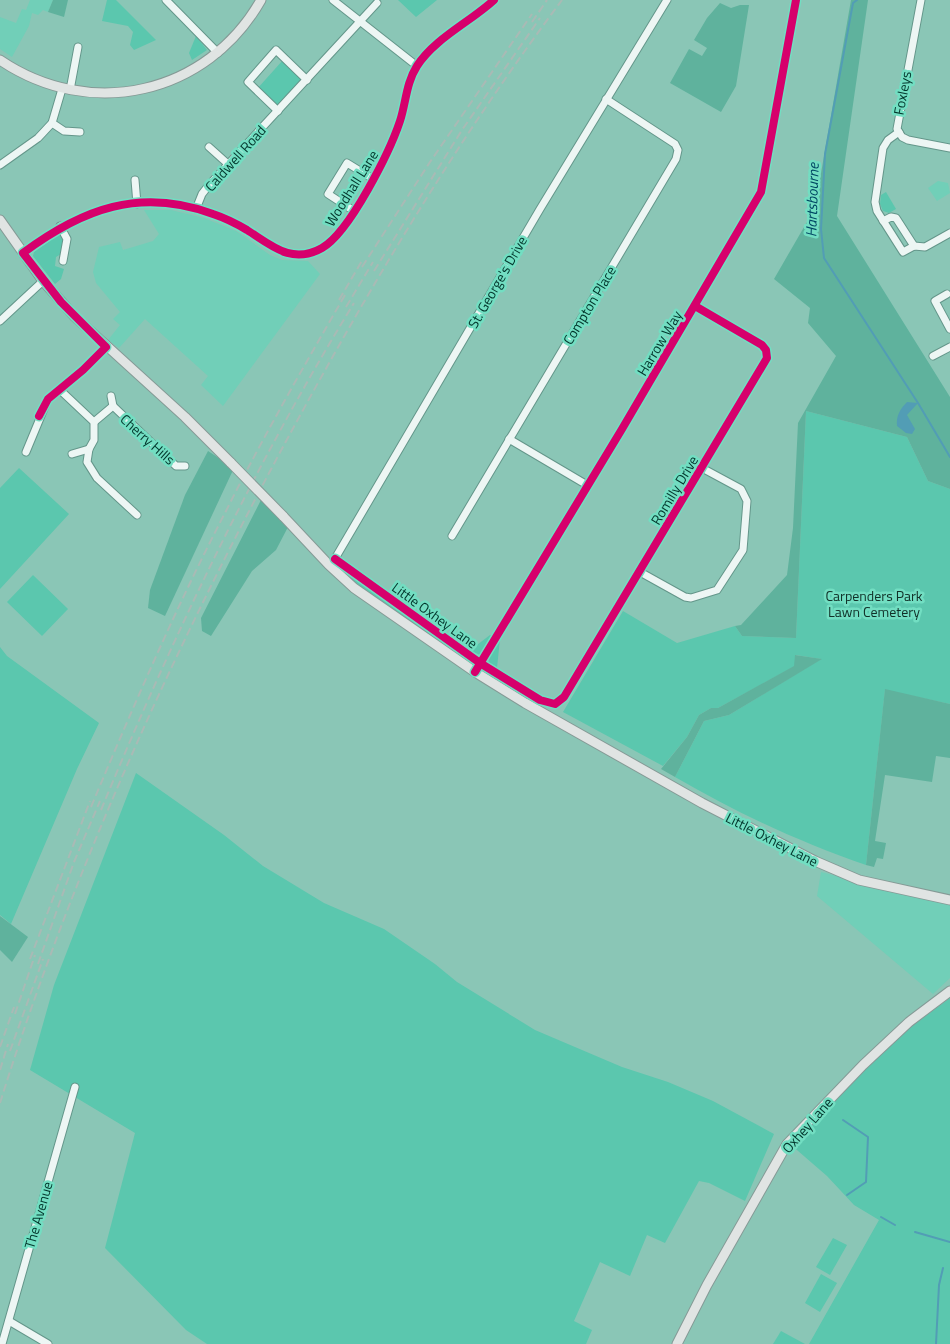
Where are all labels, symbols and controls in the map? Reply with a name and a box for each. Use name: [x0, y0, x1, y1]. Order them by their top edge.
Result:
street label: Foxleys: [887, 69, 917, 117]
street label: Caldwell Road: [199, 120, 271, 196]
street label: Woodhall Lane: [319, 146, 383, 230]
water label: Hartsbourne: [799, 161, 825, 238]
street label: St. George's Drive: [462, 232, 532, 332]
street label: Compton Place: [557, 262, 621, 348]
street label: Harrow Way: [631, 306, 687, 380]
street label: Cherry Hills: [116, 409, 180, 469]
street label: Romilly Drive: [645, 451, 703, 529]
street label: Little Oxhey Lane: [388, 577, 482, 653]
park label: Carpenders Park Lawn Cemetery: [825, 585, 923, 622]
street label: Little Oxhey Lane: [722, 807, 822, 871]
street label: Oxhey Lane: [777, 1092, 837, 1158]
street label: The Avenue: [18, 1179, 58, 1251]

